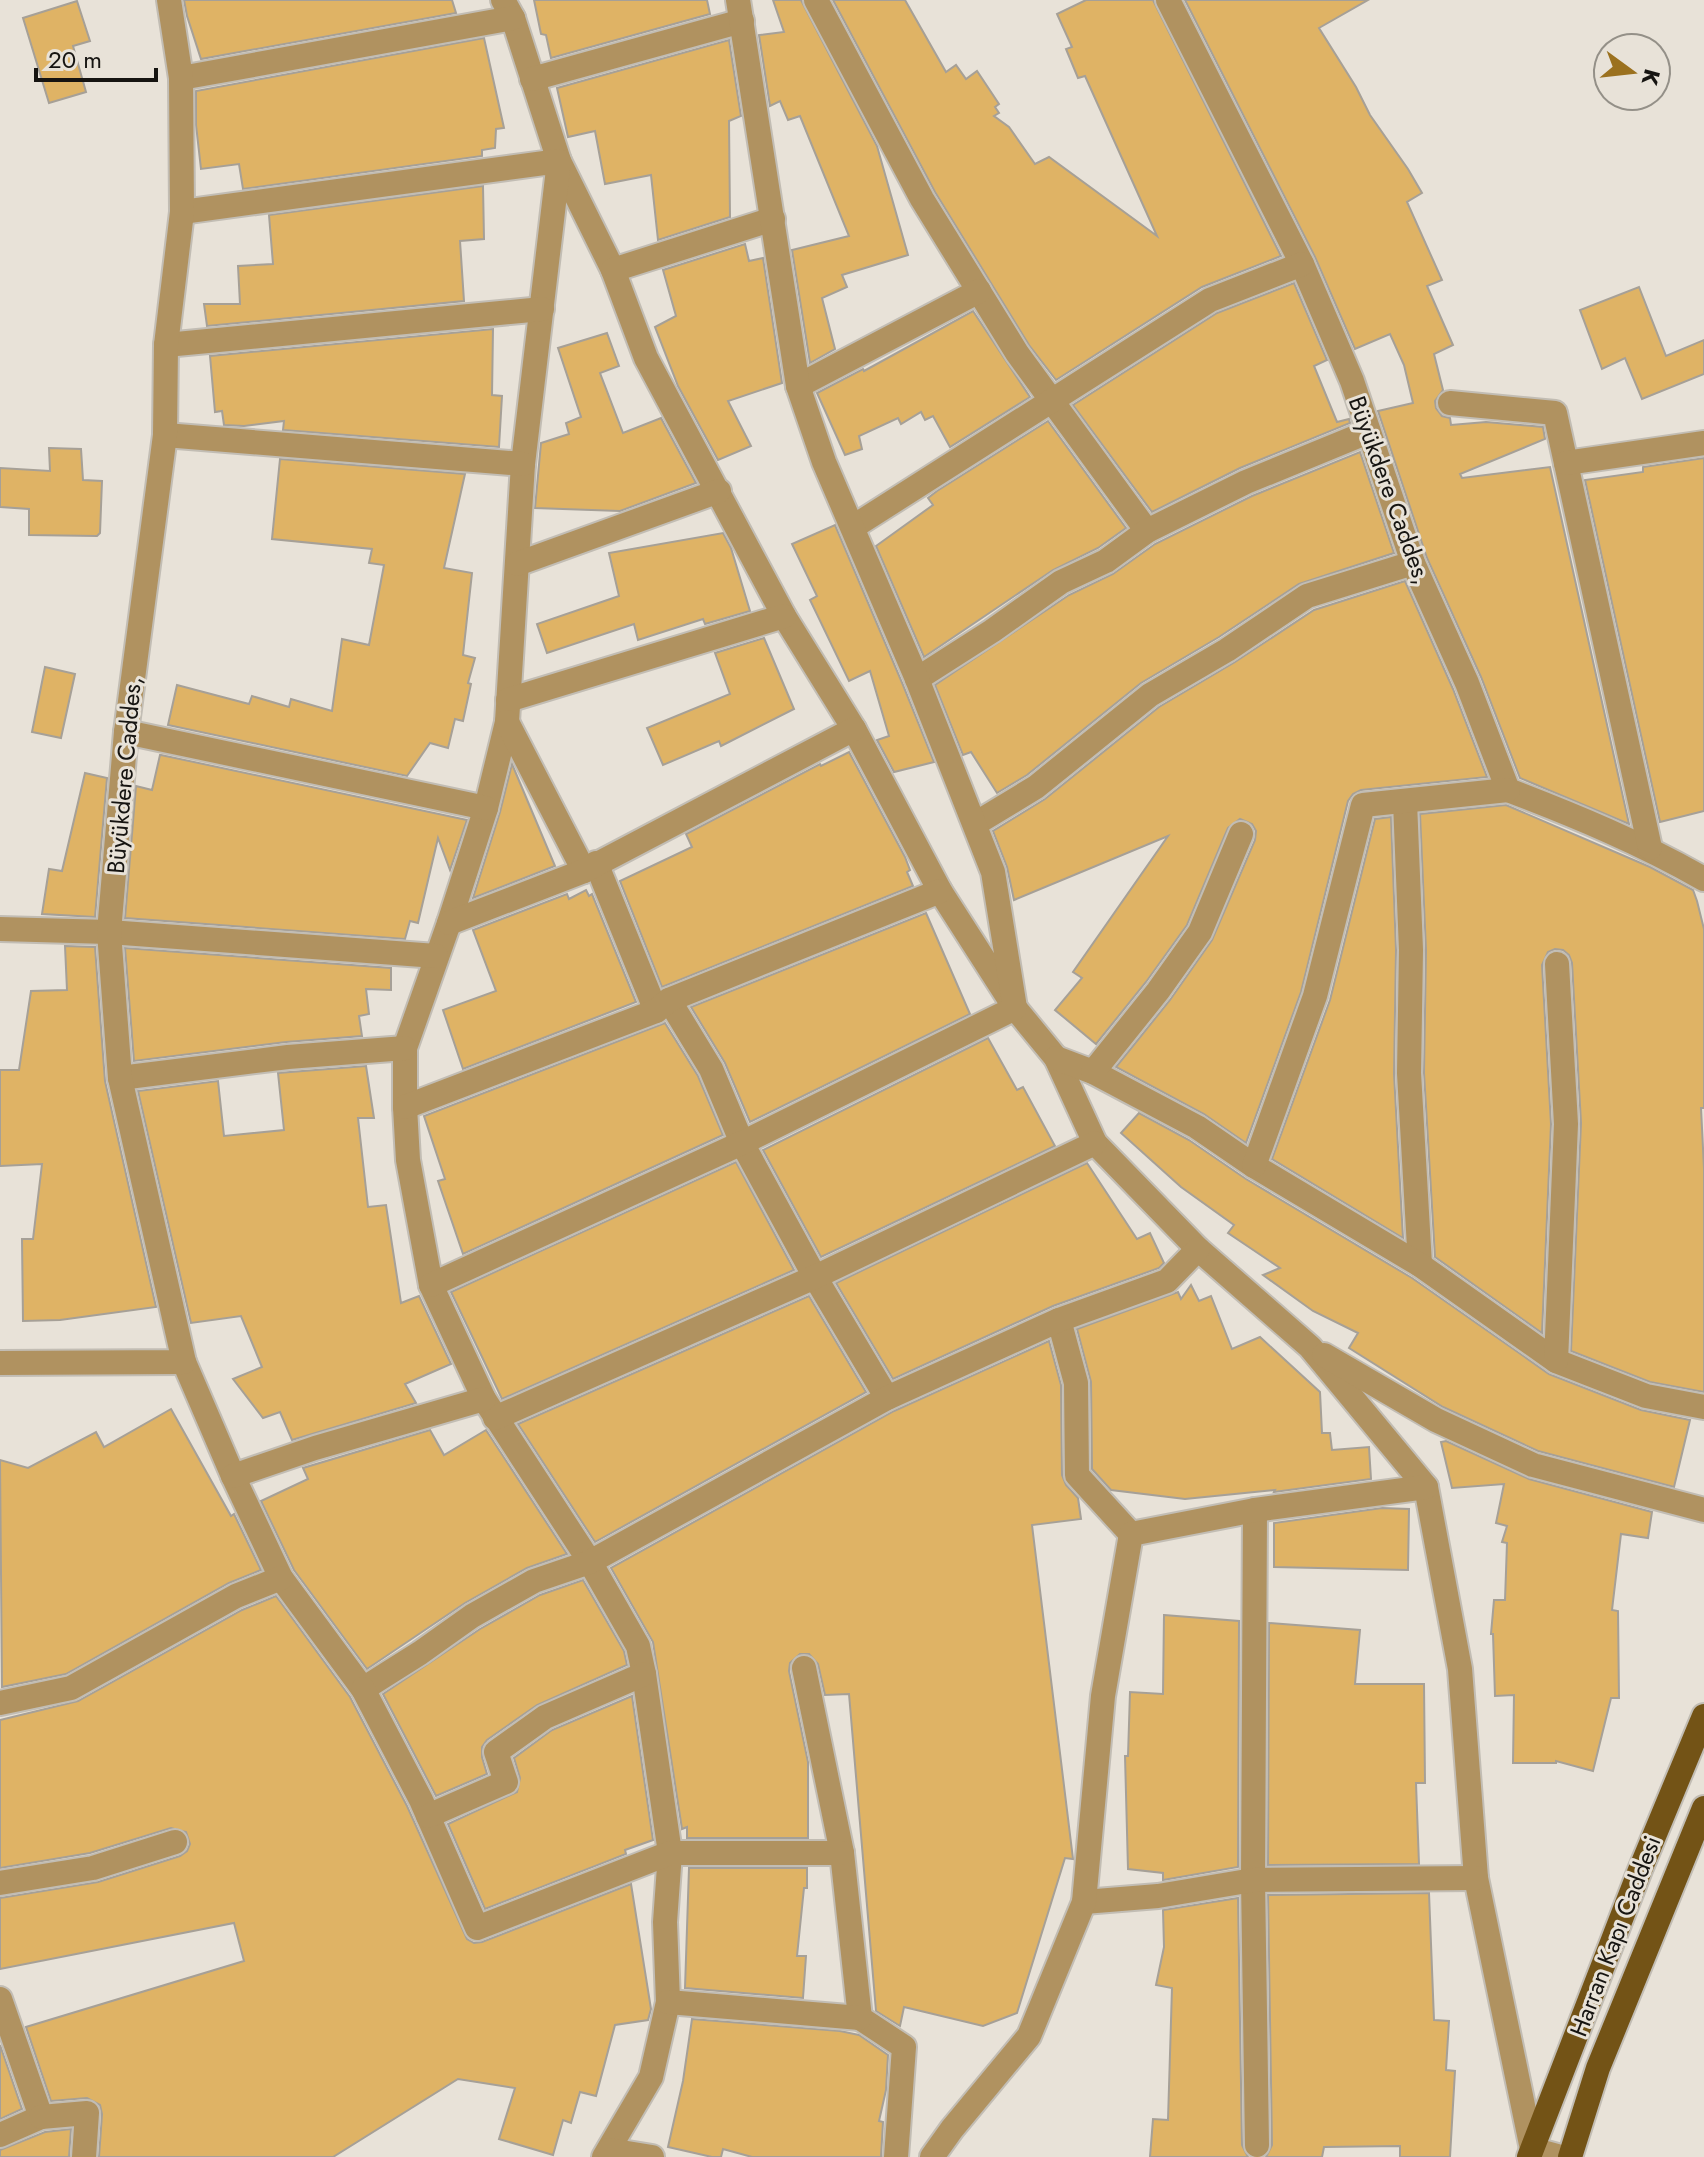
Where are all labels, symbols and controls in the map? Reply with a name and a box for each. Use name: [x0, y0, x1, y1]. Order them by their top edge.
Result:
scale bar: [36, 32, 156, 82]
north arrow: [1592, 32, 1672, 112]
text: 20 m: [48, 42, 102, 77]
text: K: [1634, 66, 1669, 89]
street label: Büyükdere Caddes,: [1340, 391, 1440, 589]
street label: Büyükdere Caddes,: [98, 675, 150, 875]
street label: Harran Kapı Caddesi: [1561, 1831, 1669, 2041]

